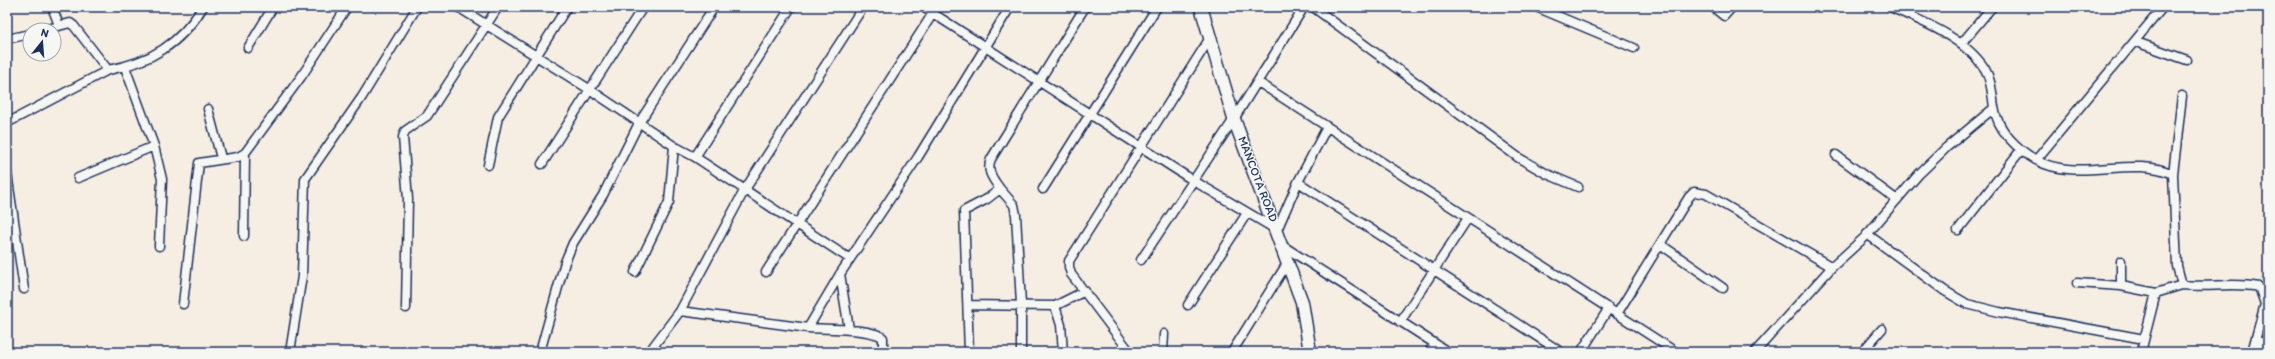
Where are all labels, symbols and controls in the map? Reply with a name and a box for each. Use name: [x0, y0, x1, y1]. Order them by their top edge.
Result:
north arrow: [22, 22, 62, 62]
text: N: [39, 26, 50, 40]
street label: MANCOTA ROAD: [1235, 134, 1281, 224]

